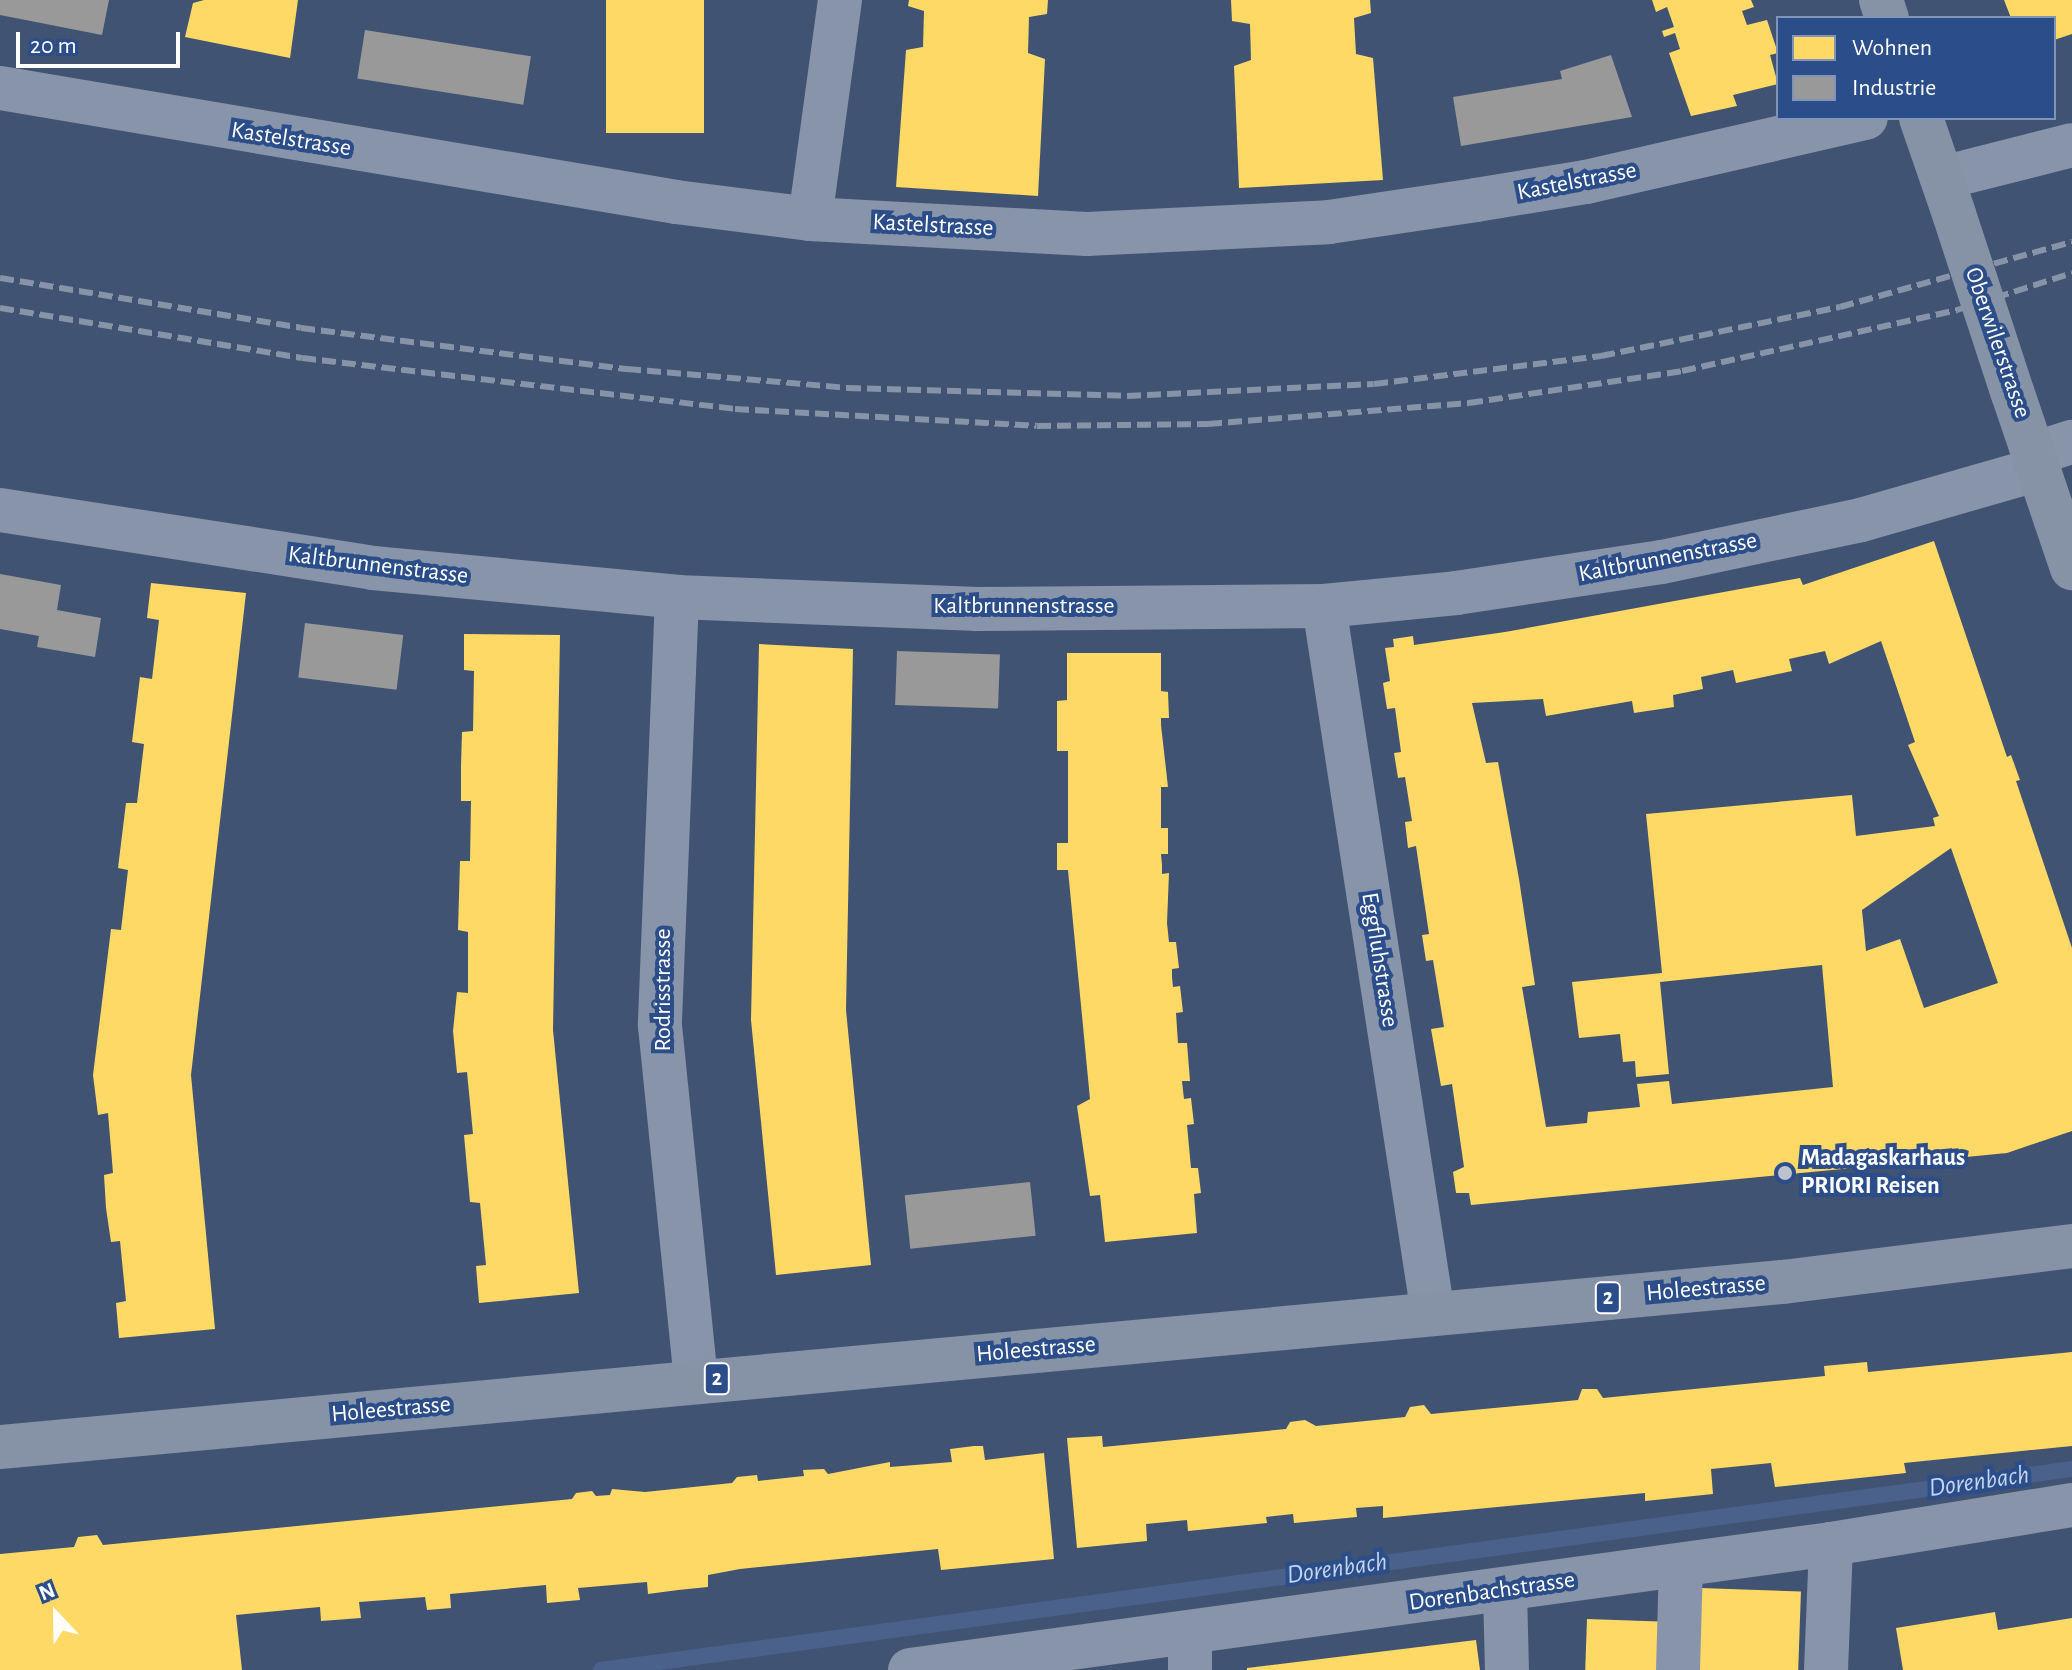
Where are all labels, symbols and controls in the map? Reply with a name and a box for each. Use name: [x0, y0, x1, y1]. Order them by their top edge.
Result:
scale bar: [20, 16, 184, 66]
legend: [1776, 16, 2056, 120]
text: 20 m: [30, 34, 77, 58]
text: Wohnen: [1852, 36, 1932, 60]
text: Industrie: [1852, 76, 1936, 100]
street label: Kastelstrasse: [229, 116, 353, 164]
street label: Kastelstrasse: [1515, 156, 1639, 208]
street label: Kastelstrasse: [872, 208, 994, 244]
street label: Oberwilerstrasse: [1958, 264, 2036, 422]
street label: Kaltbrunnenstrasse: [1576, 527, 1760, 589]
street label: Kaltbrunnenstrasse: [286, 541, 470, 591]
street label: Kaltbrunnenstrasse: [933, 593, 1115, 621]
street label: Eggfluhstrasse: [1354, 890, 1404, 1030]
street label: Rodrisstrasse: [650, 928, 678, 1052]
place label: Madagaskarhaus PRIORI Reisen: [1801, 1145, 1965, 1201]
marker: Madagaskarhaus PRIORI Reisen: [1776, 1164, 1794, 1182]
street label: Holeestrasse: [1645, 1269, 1767, 1309]
road number: 2: [1594, 1280, 1622, 1316]
street label: Holeestrasse: [975, 1330, 1097, 1370]
road number: 2: [703, 1361, 731, 1397]
street label: Holeestrasse: [330, 1390, 452, 1430]
water label: Dorenbach: [1927, 1460, 2031, 1504]
water label: Dorenbach: [1285, 1547, 1389, 1591]
street label: Dorenbachstrasse: [1407, 1566, 1577, 1618]
north arrow: [16, 1574, 96, 1654]
text: N: [36, 1579, 58, 1605]

